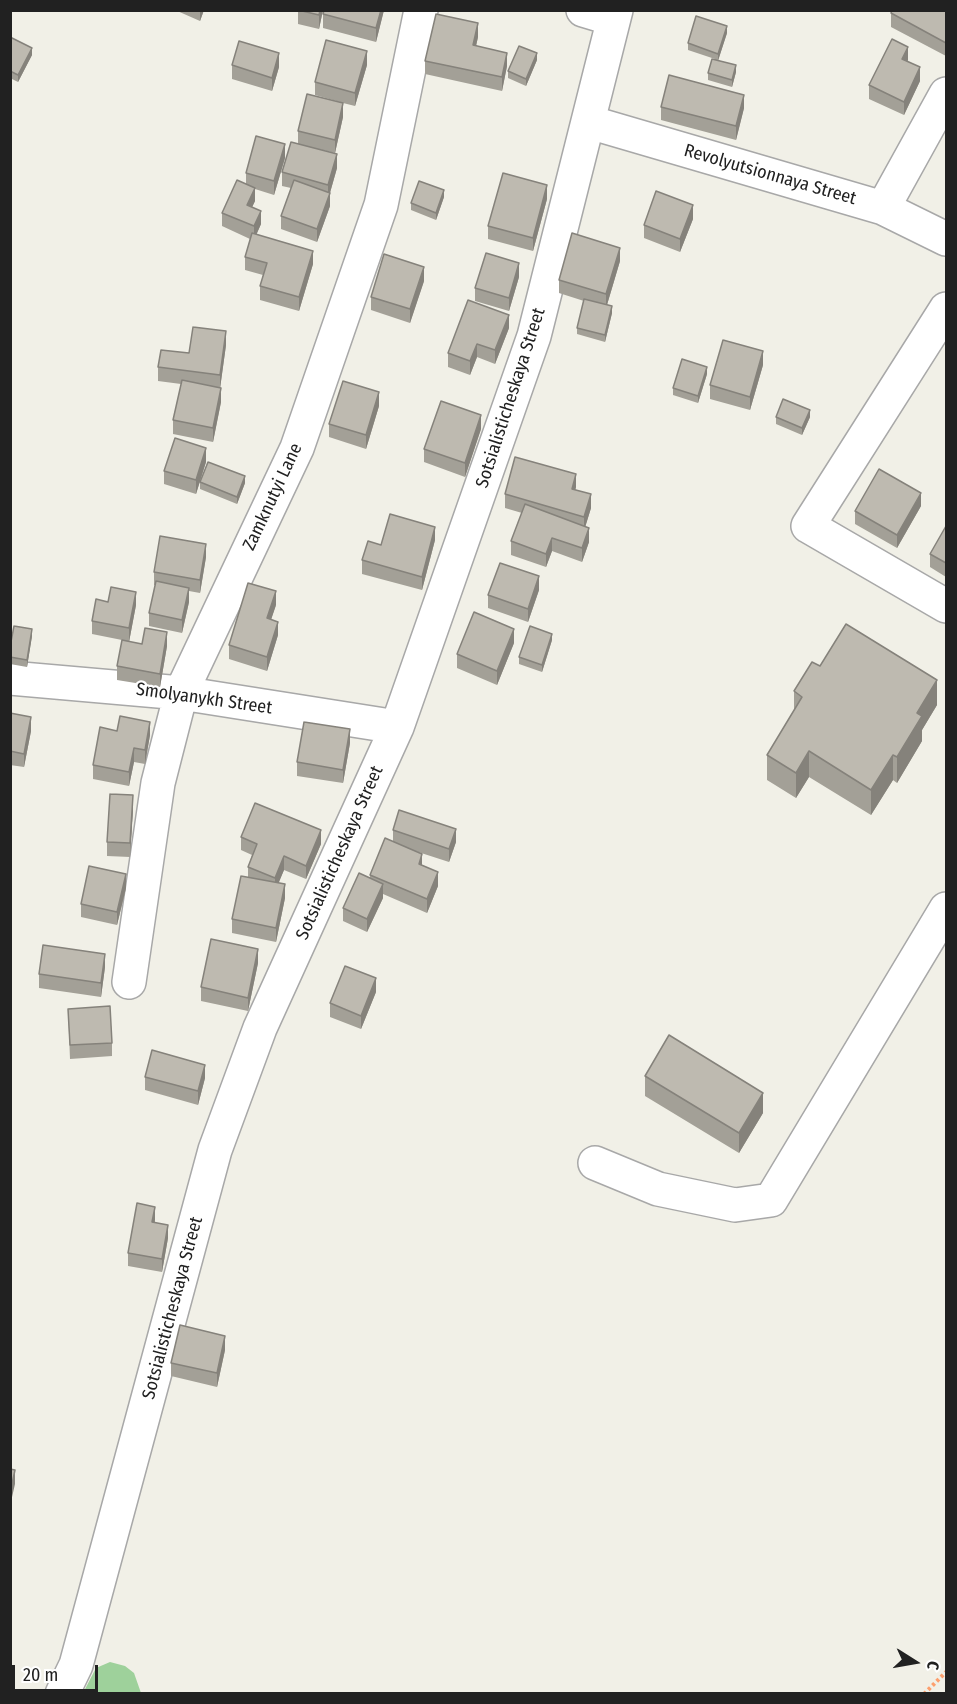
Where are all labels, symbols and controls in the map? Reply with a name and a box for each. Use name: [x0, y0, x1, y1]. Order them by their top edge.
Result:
street label: Revolyutsionnaya Street: [681, 140, 859, 210]
street label: Sotsialisticheskaya Street: [472, 305, 550, 491]
street label: Zamknutyi Lane: [239, 440, 307, 554]
street label: Smolyanykh Street: [135, 679, 273, 719]
street label: Sotsialisticheskaya Street: [292, 763, 388, 943]
street label: Sotsialisticheskaya Street: [138, 1214, 208, 1402]
north arrow: [885, 1632, 945, 1692]
scale bar: [15, 1653, 100, 1691]
text: С: [923, 1660, 943, 1671]
text: 20 m: [23, 1664, 58, 1686]

